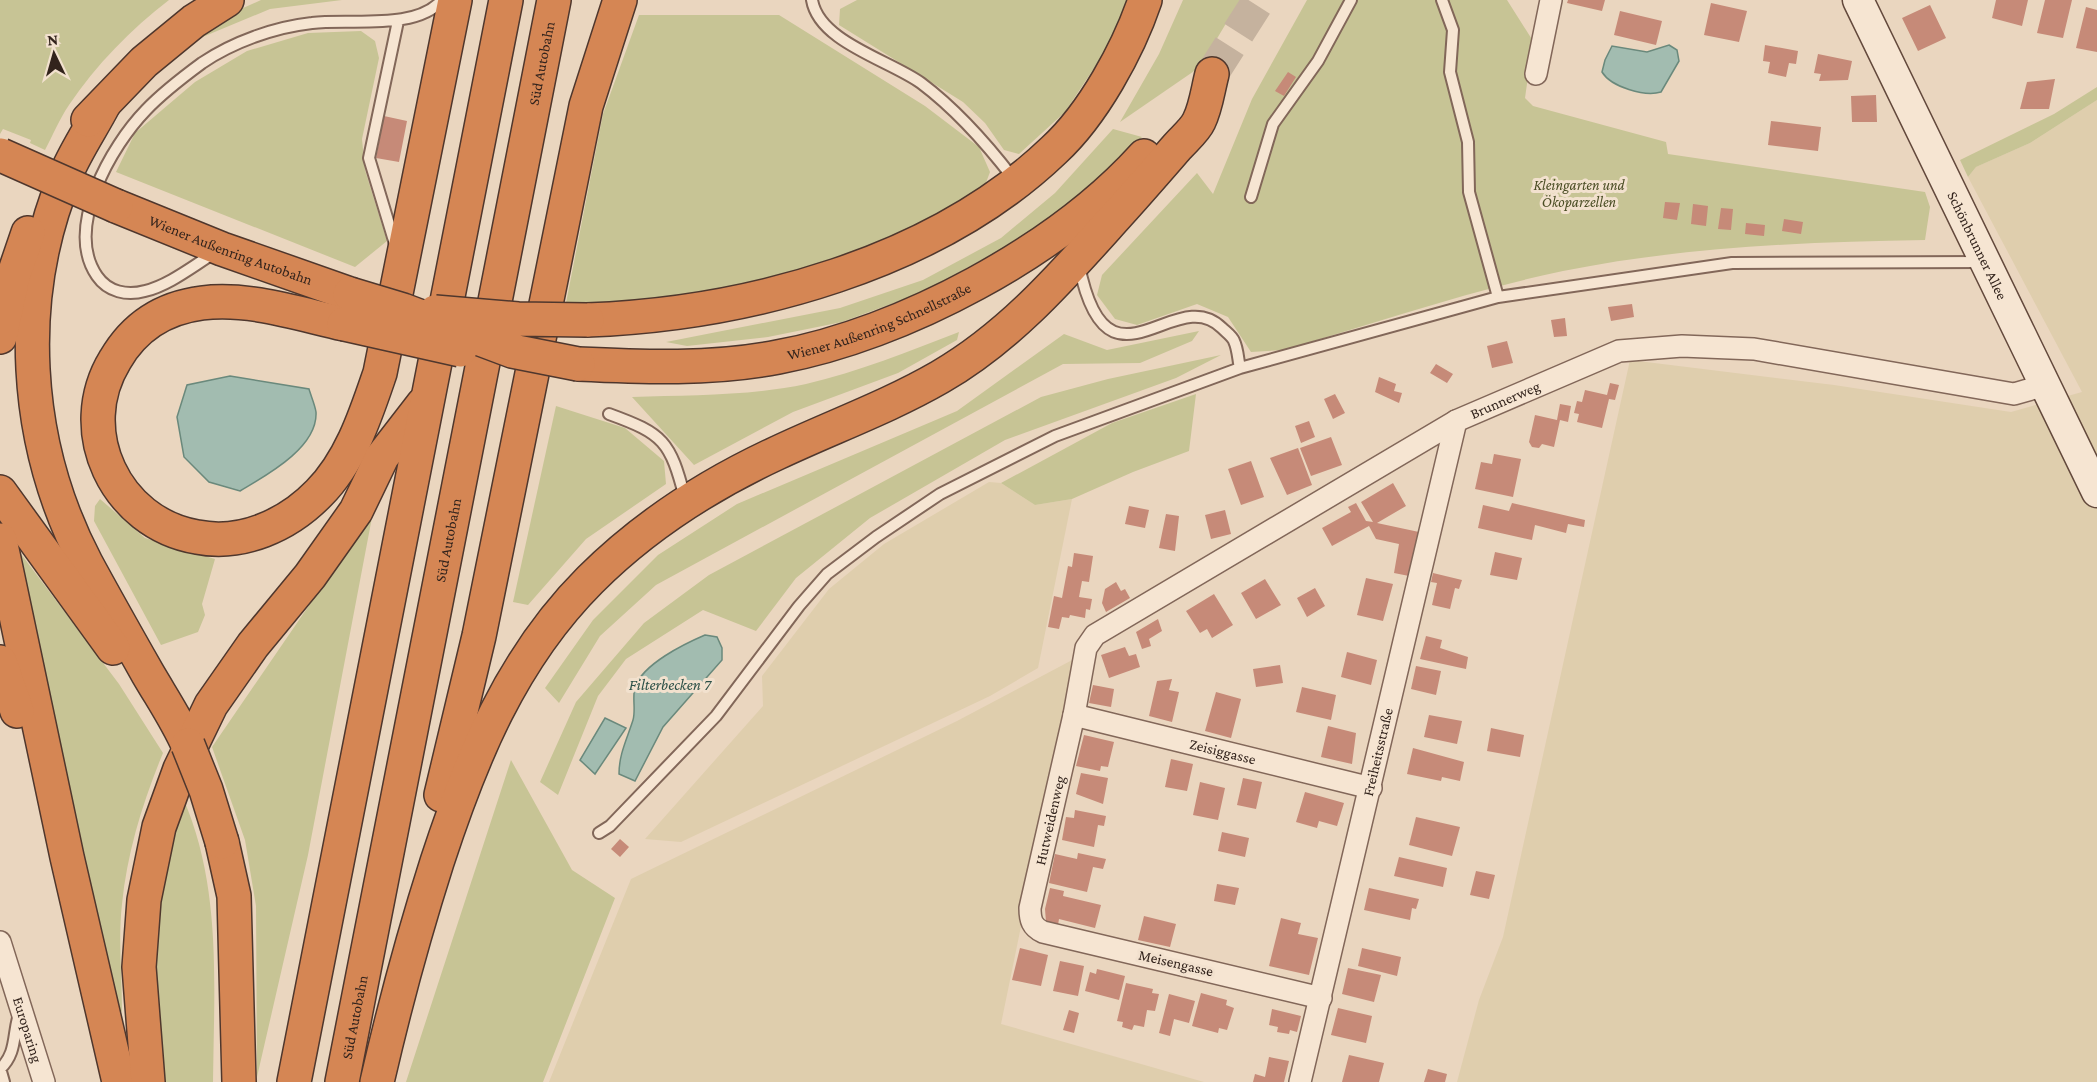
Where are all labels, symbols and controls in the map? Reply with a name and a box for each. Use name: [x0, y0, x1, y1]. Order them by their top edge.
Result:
street label: Süd Autobahn: [526, 20, 558, 107]
north arrow: [24, 24, 84, 84]
text: N: [47, 31, 59, 48]
park label: Kleingarten und Ökoparzellen: [1533, 177, 1626, 211]
street label: Schönbrunner Allee: [1944, 189, 2011, 303]
street label: Wiener Außenring Autobahn: [147, 212, 314, 288]
street label: Wiener Außenring Schnellstraße: [786, 279, 974, 363]
street label: Brunnerweg: [1468, 378, 1543, 422]
street label: Süd Autobahn: [432, 497, 464, 584]
water label: Filterbecken 7: [629, 676, 713, 693]
street label: Freiheitsstraße: [1360, 706, 1396, 798]
street label: Zeisiggasse: [1188, 736, 1258, 767]
street label: Hutweidenweg: [1032, 774, 1069, 867]
street label: Meisengasse: [1137, 947, 1215, 980]
street label: Süd Autobahn: [339, 974, 371, 1061]
street label: Europaring: [10, 995, 45, 1065]

